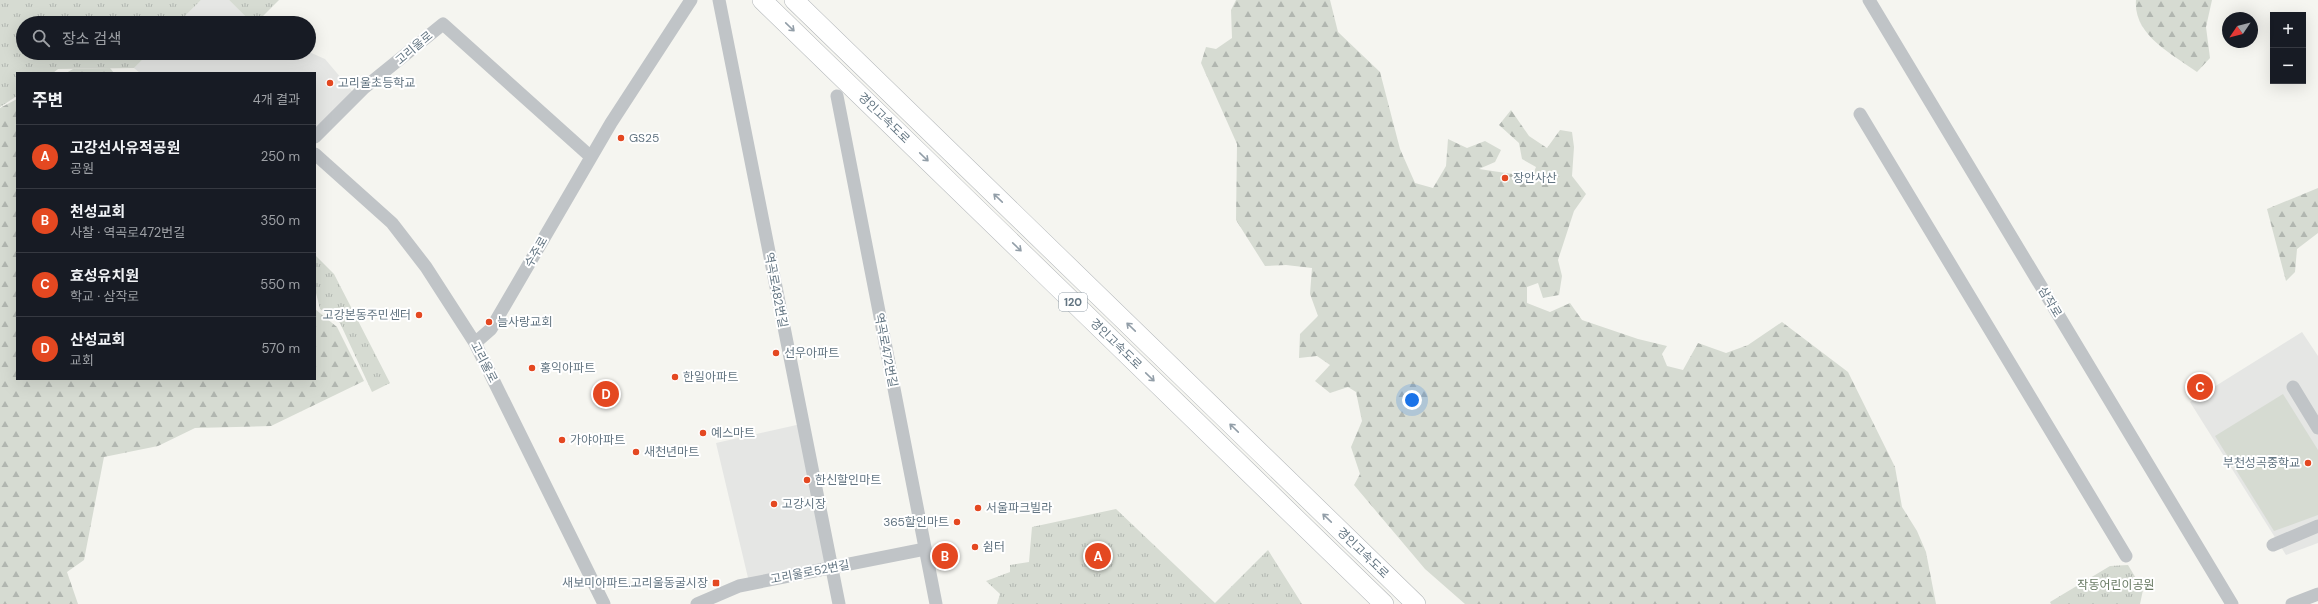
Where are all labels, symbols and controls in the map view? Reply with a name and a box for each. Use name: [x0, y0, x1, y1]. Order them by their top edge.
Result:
north arrow: [2222, 12, 2258, 48]
map controls: [2270, 12, 2306, 84]
button: +: [2270, 12, 2306, 48]
search box: [16, 16, 316, 60]
one-way arrow: [785, 22, 795, 32]
icon: search: [30, 27, 52, 49]
street label: 고리울로: [392, 28, 436, 68]
text: 장소 검색: [62, 29, 121, 49]
button: −: [2270, 48, 2306, 84]
place label: 고리울초등학교: [338, 75, 415, 91]
marker: 고리울초등학교: [325, 78, 335, 88]
text: 주변: [32, 89, 63, 111]
street label: 경인고속도로: [855, 89, 913, 147]
text: 4개 결과: [253, 91, 300, 108]
place label: GS25: [629, 130, 659, 146]
marker: GS25: [616, 133, 626, 143]
text: 고강선사유적공원: [70, 138, 180, 158]
text: A: [40, 148, 50, 165]
text: 250 m: [261, 148, 300, 165]
one-way arrow: [919, 152, 929, 162]
text: 공원: [70, 160, 94, 177]
place label: 장안사산: [1513, 170, 1557, 186]
marker: 장안사산: [1500, 173, 1510, 183]
one-way arrow: [993, 193, 1003, 203]
text: 천성교회: [70, 202, 125, 222]
text: B: [41, 212, 49, 229]
text: 350 m: [260, 212, 300, 229]
text: 사찰 · 역곡로472번길: [70, 224, 185, 241]
street label: 수주로: [521, 234, 551, 270]
one-way arrow: [1012, 242, 1022, 252]
street label: 역곡로482번길: [761, 251, 791, 329]
text: 효성유치원: [70, 266, 139, 286]
text: C: [40, 276, 50, 293]
text: 550 m: [260, 276, 300, 293]
street label: 삼작로: [2035, 284, 2065, 320]
text: 학교 · 삼작로: [70, 288, 139, 305]
road number: 120: [1059, 293, 1087, 311]
place label: 고강본동주민센터: [323, 307, 411, 323]
marker: 고강본동주민센터: [414, 310, 424, 320]
street label: 역곡로472번길: [871, 311, 901, 389]
place label: 늘사랑교회: [497, 314, 552, 330]
street label: 경인고속도로: [1087, 315, 1145, 373]
marker: 늘사랑교회: [484, 317, 494, 327]
one-way arrow: [1126, 322, 1136, 332]
text: 산성교회: [70, 330, 125, 350]
street label: 고리울로: [467, 339, 501, 385]
text: D: [40, 340, 50, 357]
text: 570 m: [262, 340, 300, 357]
place label: 선우아파트: [784, 345, 839, 361]
marker: 선우아파트: [771, 348, 781, 358]
text: 교회: [70, 352, 94, 369]
place label: 홍익아파트: [540, 360, 595, 376]
marker: 홍익아파트: [527, 363, 537, 373]
place label: 한일아파트: [683, 369, 738, 385]
marker: 한일아파트: [670, 372, 680, 382]
one-way arrow: [1145, 372, 1155, 382]
pin: C: [2187, 372, 2213, 402]
pin: D: [593, 379, 619, 409]
your location: [1402, 390, 1422, 410]
one-way arrow: [1229, 423, 1239, 433]
place label: 예스마트: [711, 425, 755, 441]
marker: 예스마트: [698, 428, 708, 438]
place label: 가야아파트: [570, 432, 625, 448]
marker: 가야아파트: [557, 435, 567, 445]
place label: 새천년마트: [644, 444, 699, 460]
marker: 새천년마트: [631, 447, 641, 457]
place label: 부천성곡중학교: [2223, 455, 2300, 471]
marker: 부천성곡중학교: [2303, 458, 2313, 468]
place label: 한신할인마트: [815, 472, 881, 488]
marker: 한신할인마트: [802, 475, 812, 485]
place label: 고강시장: [782, 496, 826, 512]
marker: 고강시장: [769, 499, 779, 509]
place label: 서울파크빌라: [986, 500, 1052, 516]
marker: 서울파크빌라: [973, 503, 983, 513]
one-way arrow: [1322, 513, 1332, 523]
place label: 365할인마트: [883, 514, 949, 530]
marker: 365할인마트: [952, 517, 962, 527]
street label: 경인고속도로: [1334, 524, 1392, 582]
place label: 쉼터: [983, 539, 1005, 555]
pin: B: [932, 541, 958, 571]
pin: A: [1085, 541, 1111, 571]
marker: 쉼터: [970, 542, 980, 552]
street label: 고리울로52번길: [769, 556, 851, 588]
place label: 새보미아파트.고리울동굴시장: [562, 575, 708, 591]
park label: 작동어린이공원: [2077, 577, 2155, 593]
marker: 새보미아파트.고리울동굴시장: [711, 578, 721, 588]

